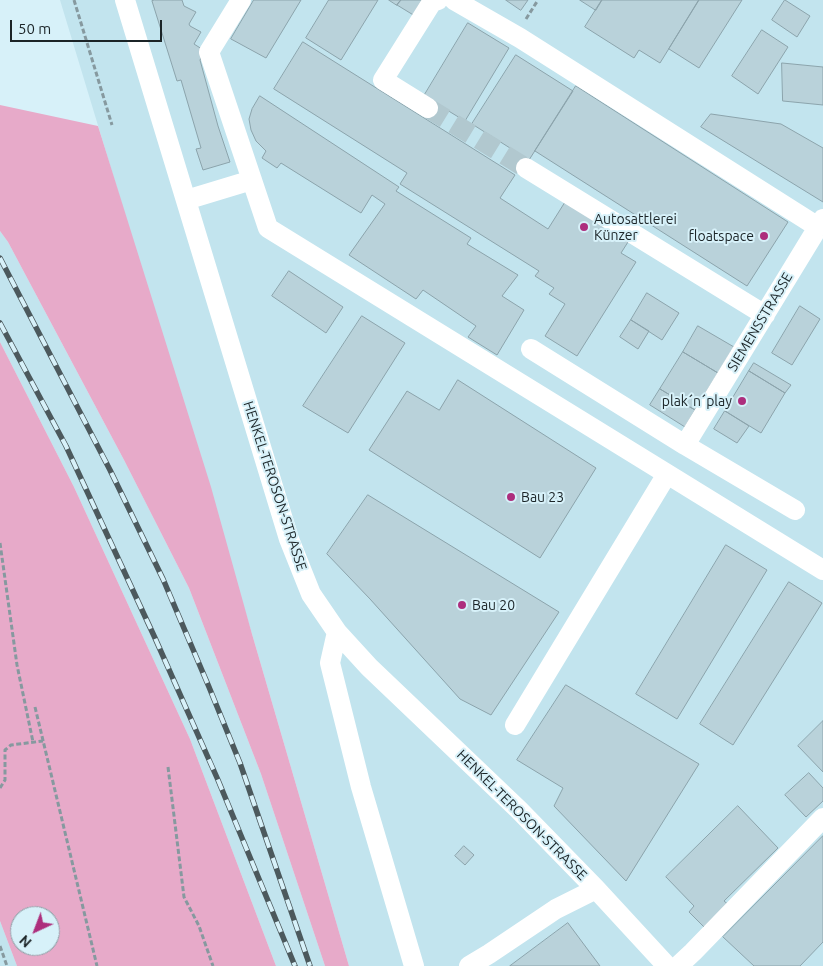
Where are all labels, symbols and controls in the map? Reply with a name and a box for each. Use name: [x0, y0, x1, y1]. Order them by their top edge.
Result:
scale bar: [12, 10, 165, 42]
text: 50 m: [18, 20, 51, 37]
place label: Autosattlerei Künzer: [594, 211, 677, 243]
marker: Autosattlerei Künzer: [578, 221, 590, 233]
place label: floatspace: [688, 228, 754, 244]
marker: floatspace: [758, 230, 770, 242]
street label: SIEMENSSTRASSE: [724, 270, 796, 374]
place label: plak´n´play: [662, 393, 732, 409]
marker: plak´n´play: [736, 395, 748, 407]
street label: HENKEL-TEROSON-STRASSE: [240, 399, 310, 573]
place label: Bau 23: [521, 489, 564, 505]
marker: Bau 23: [505, 491, 517, 503]
place label: Bau 20: [472, 597, 515, 613]
marker: Bau 20: [456, 599, 468, 611]
street label: HENKEL-TEROSON-STRASSE: [453, 746, 591, 884]
north arrow: [10, 906, 60, 956]
text: N: [16, 932, 35, 951]

